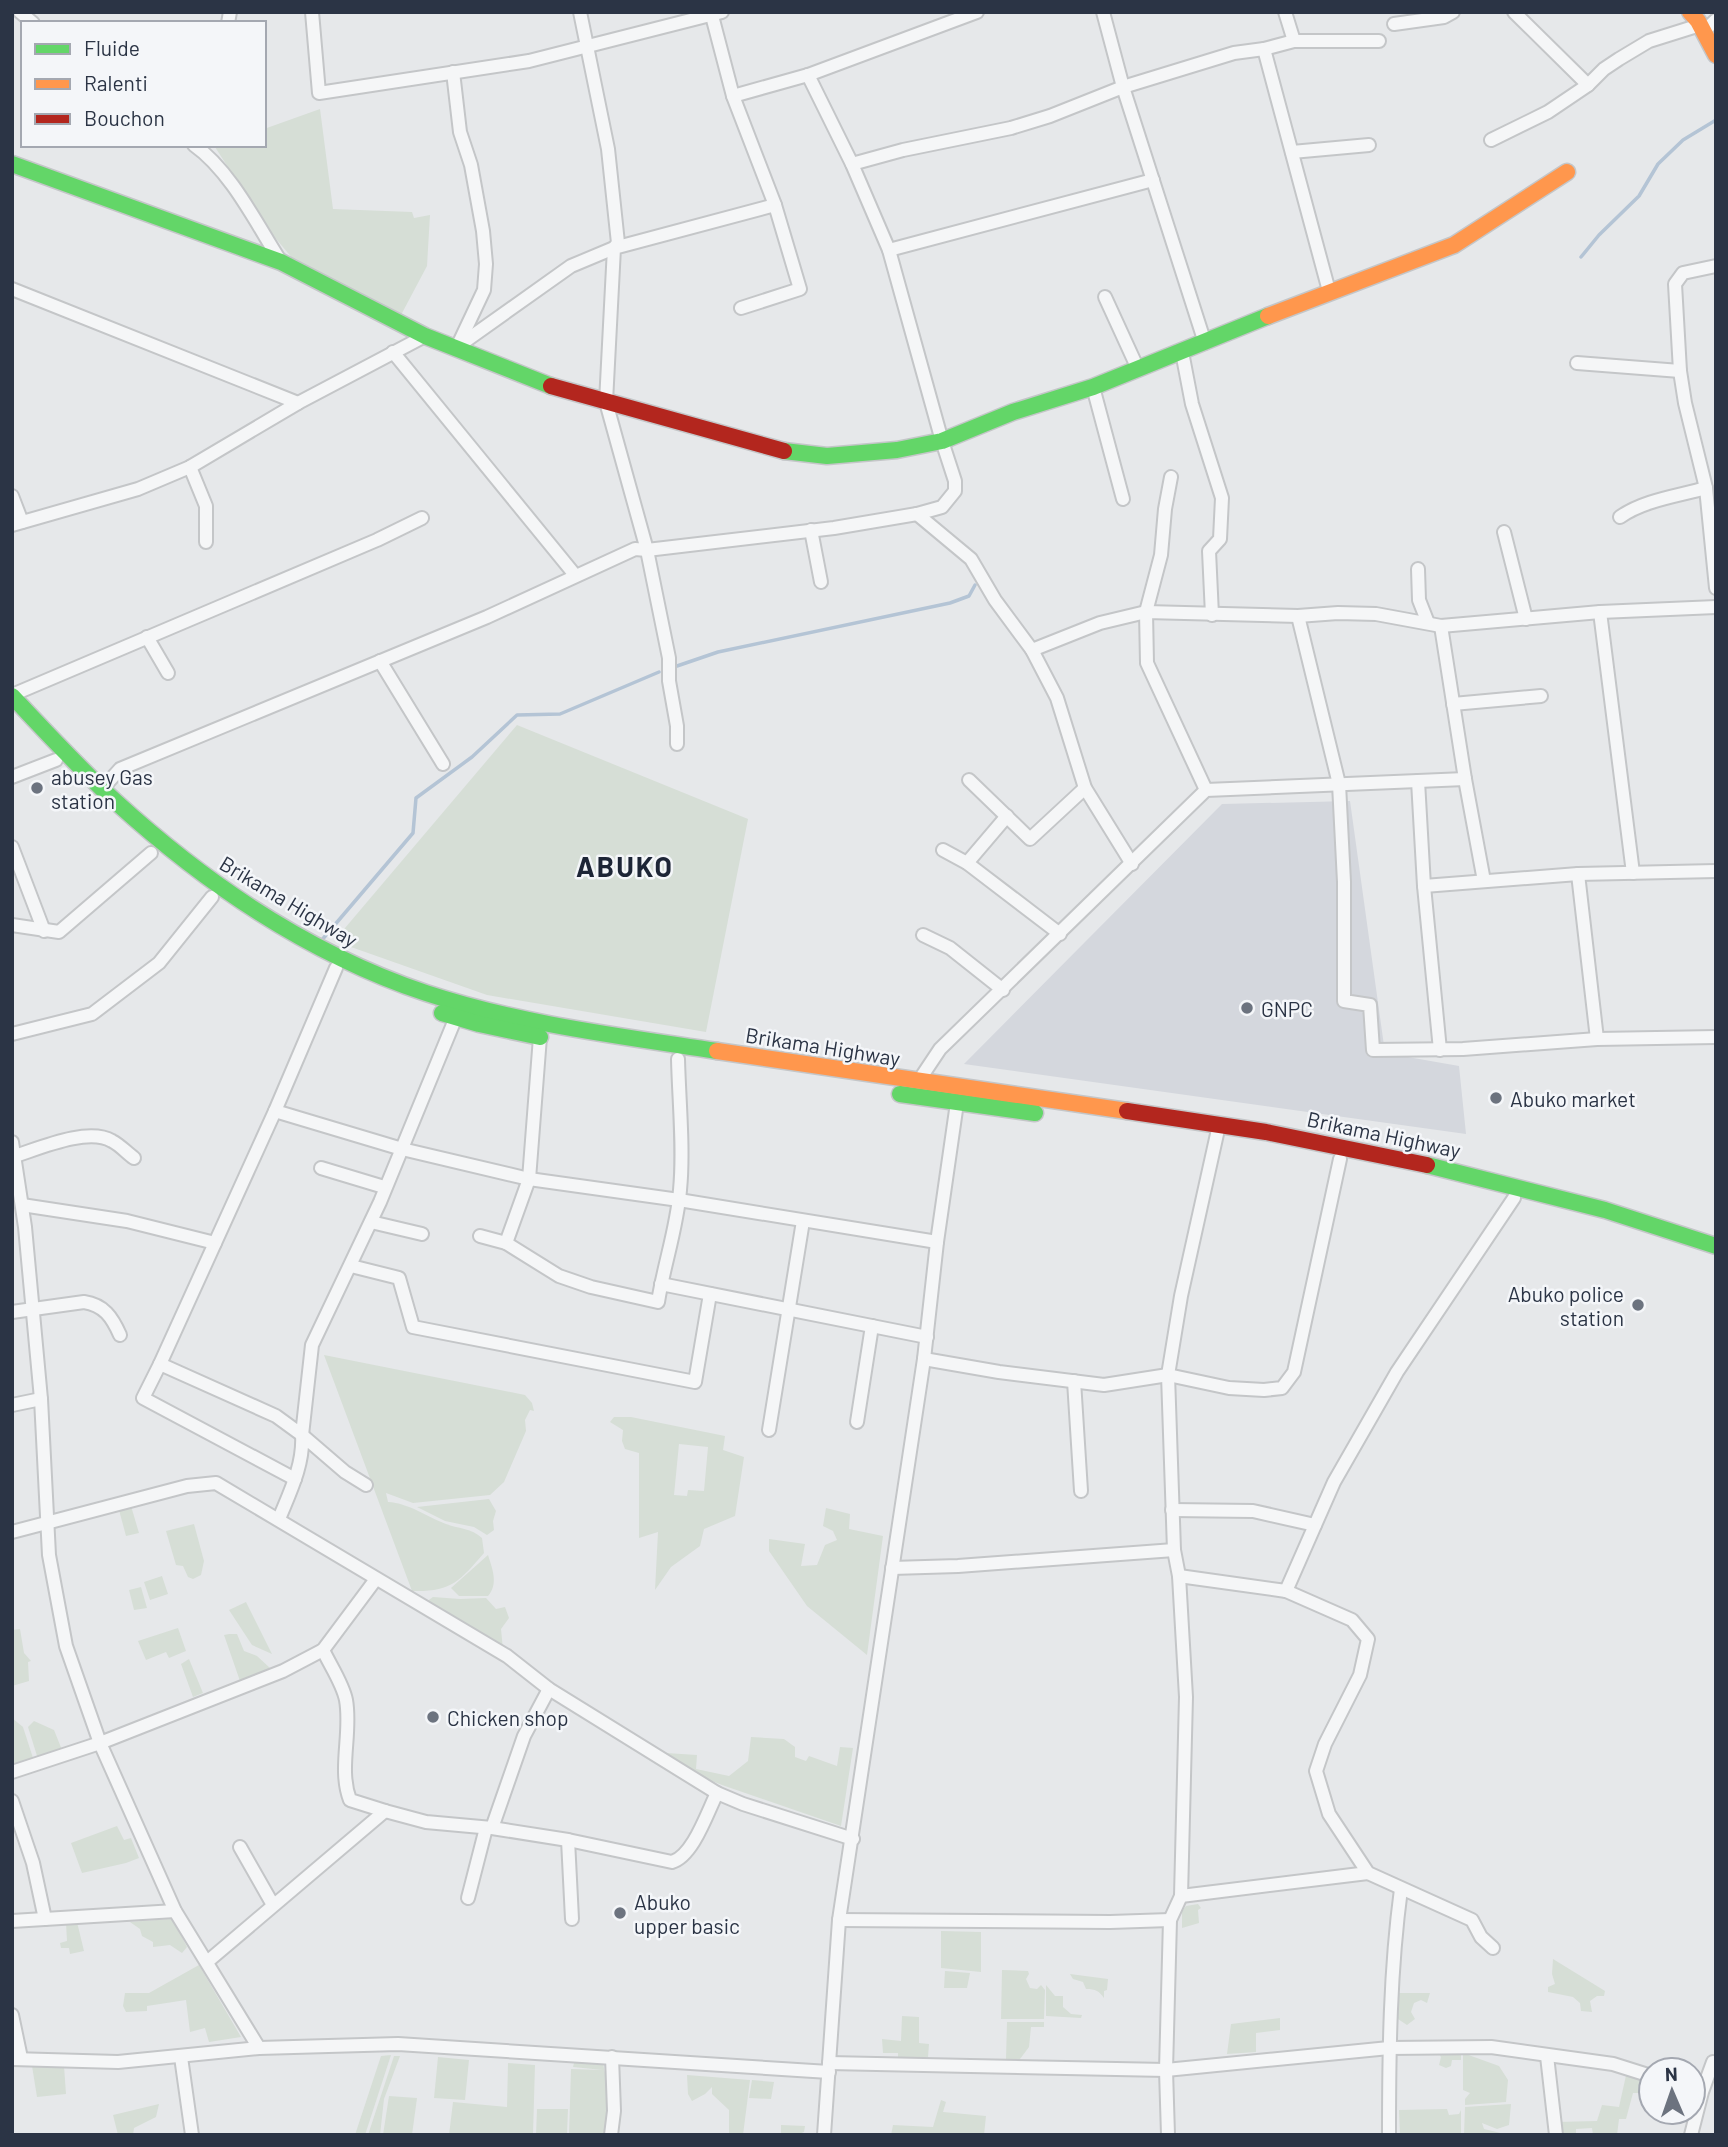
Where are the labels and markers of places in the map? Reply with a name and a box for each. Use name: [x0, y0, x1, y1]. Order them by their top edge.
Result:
place label: abusey Gas station: [51, 764, 153, 813]
marker: abusey Gas station: [29, 780, 45, 796]
place label: GNPC: [1261, 996, 1313, 1021]
marker: GNPC: [1239, 1000, 1255, 1016]
place label: Abuko market: [1510, 1086, 1636, 1111]
marker: Abuko market: [1488, 1090, 1504, 1106]
place label: Abuko police station: [1508, 1281, 1624, 1330]
marker: Abuko police station: [1630, 1297, 1646, 1313]
place label: Chicken shop: [447, 1705, 569, 1730]
marker: Chicken shop: [425, 1709, 441, 1725]
place label: Abuko upper basic: [634, 1889, 740, 1938]
marker: Abuko upper basic: [612, 1905, 628, 1921]

